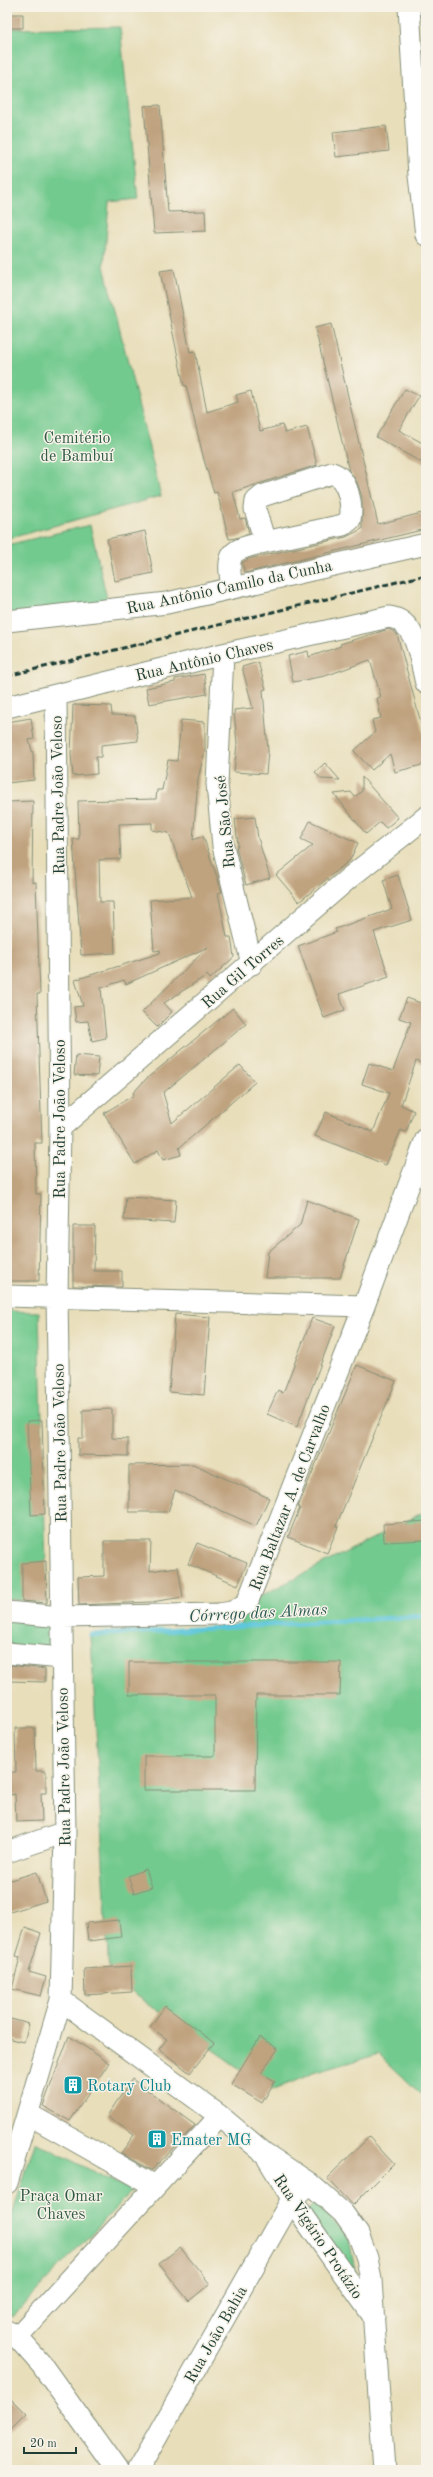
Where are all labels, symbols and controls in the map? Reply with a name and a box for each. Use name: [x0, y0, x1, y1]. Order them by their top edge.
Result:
park label: Cemitério de Bambuí: [41, 431, 114, 465]
street label: Rua Antônio Camilo da Cunha: [125, 558, 334, 618]
street label: Rua Antônio Chaves: [134, 637, 275, 685]
street label: Rua Padre João Veloso: [50, 715, 68, 875]
street label: Rua São José: [213, 774, 239, 869]
street label: Rua Gil Torres: [199, 933, 287, 1012]
street label: Rua Padre João Veloso: [53, 1039, 69, 1199]
street label: Rua Padre João Veloso: [52, 1363, 70, 1523]
street label: Rua Baltazar A. de Carvalho: [248, 1402, 334, 1593]
water label: Córrego das Almas: [188, 1601, 328, 1626]
street label: Rua Padre João Veloso: [56, 1687, 74, 1847]
building icon: Rotary Club: [62, 2074, 84, 2096]
place label: Rotary Club: [87, 2079, 171, 2095]
building icon: Emater MG: [146, 2128, 168, 2150]
place label: Emater MG: [171, 2133, 252, 2149]
street label: Rua Vigário Protázio: [270, 2172, 365, 2302]
park label: Praça Omar Chaves: [19, 2189, 103, 2223]
street label: Rua João Bahia: [183, 2284, 251, 2386]
scale bar: [24, 2429, 76, 2455]
text: 20 m: [30, 2438, 57, 2450]

